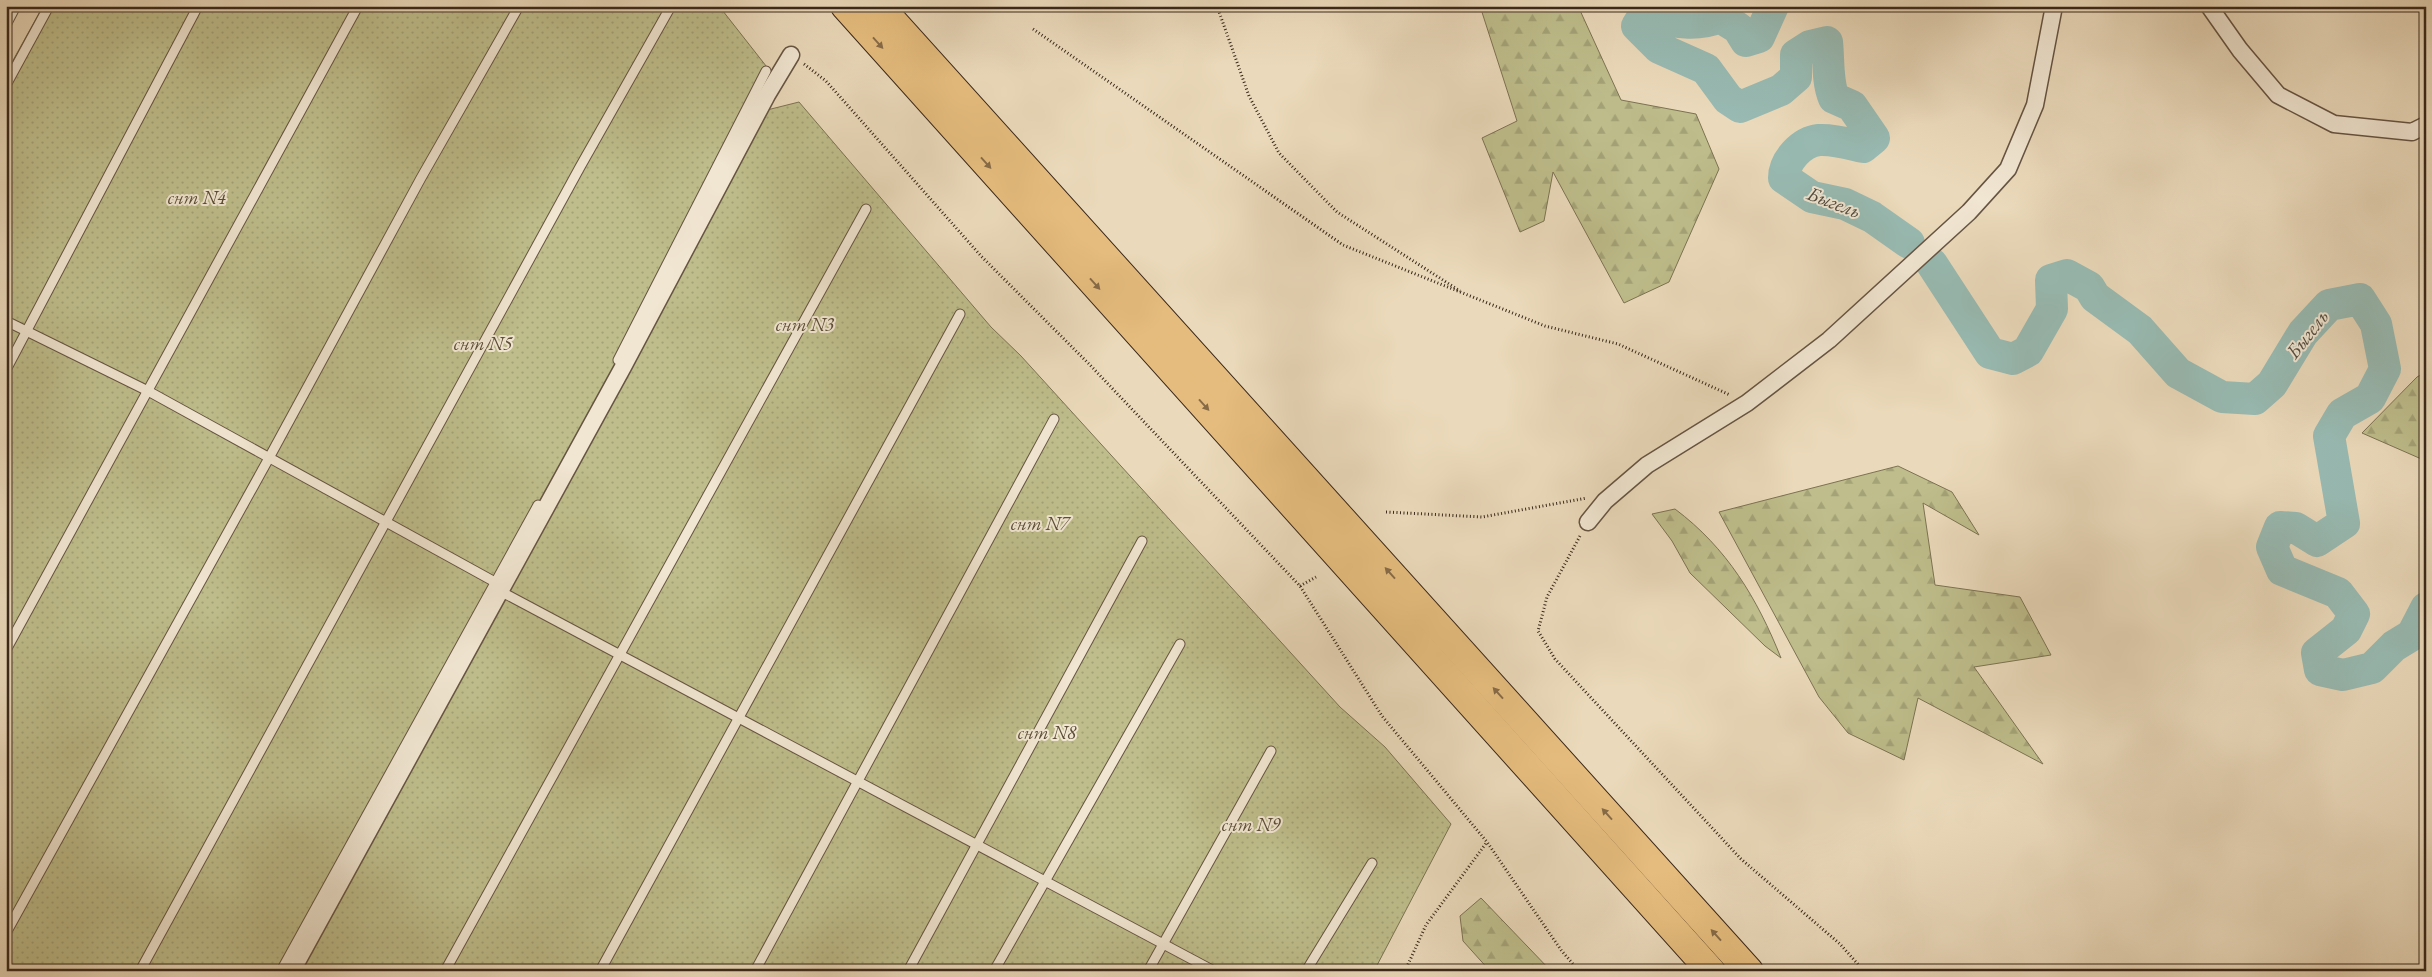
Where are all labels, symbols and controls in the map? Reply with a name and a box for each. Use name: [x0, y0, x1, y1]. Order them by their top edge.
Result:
one-way arrow: [872, 36, 884, 48]
one-way arrow: [980, 157, 992, 169]
water label: Быгель: [1803, 180, 1864, 224]
park label: снт N4: [168, 185, 227, 210]
one-way arrow: [1089, 278, 1101, 290]
water label: Быгель: [2279, 304, 2334, 365]
park label: снт N3: [776, 312, 835, 337]
park label: снт N5: [454, 331, 513, 356]
one-way arrow: [1198, 399, 1209, 412]
park label: снт N7: [1011, 511, 1072, 536]
one-way arrow: [1384, 566, 1395, 579]
one-way arrow: [1493, 687, 1504, 700]
park label: снт N8: [1018, 720, 1077, 745]
one-way arrow: [1601, 808, 1613, 820]
park label: снт N9: [1222, 812, 1281, 837]
one-way arrow: [1710, 929, 1722, 941]

